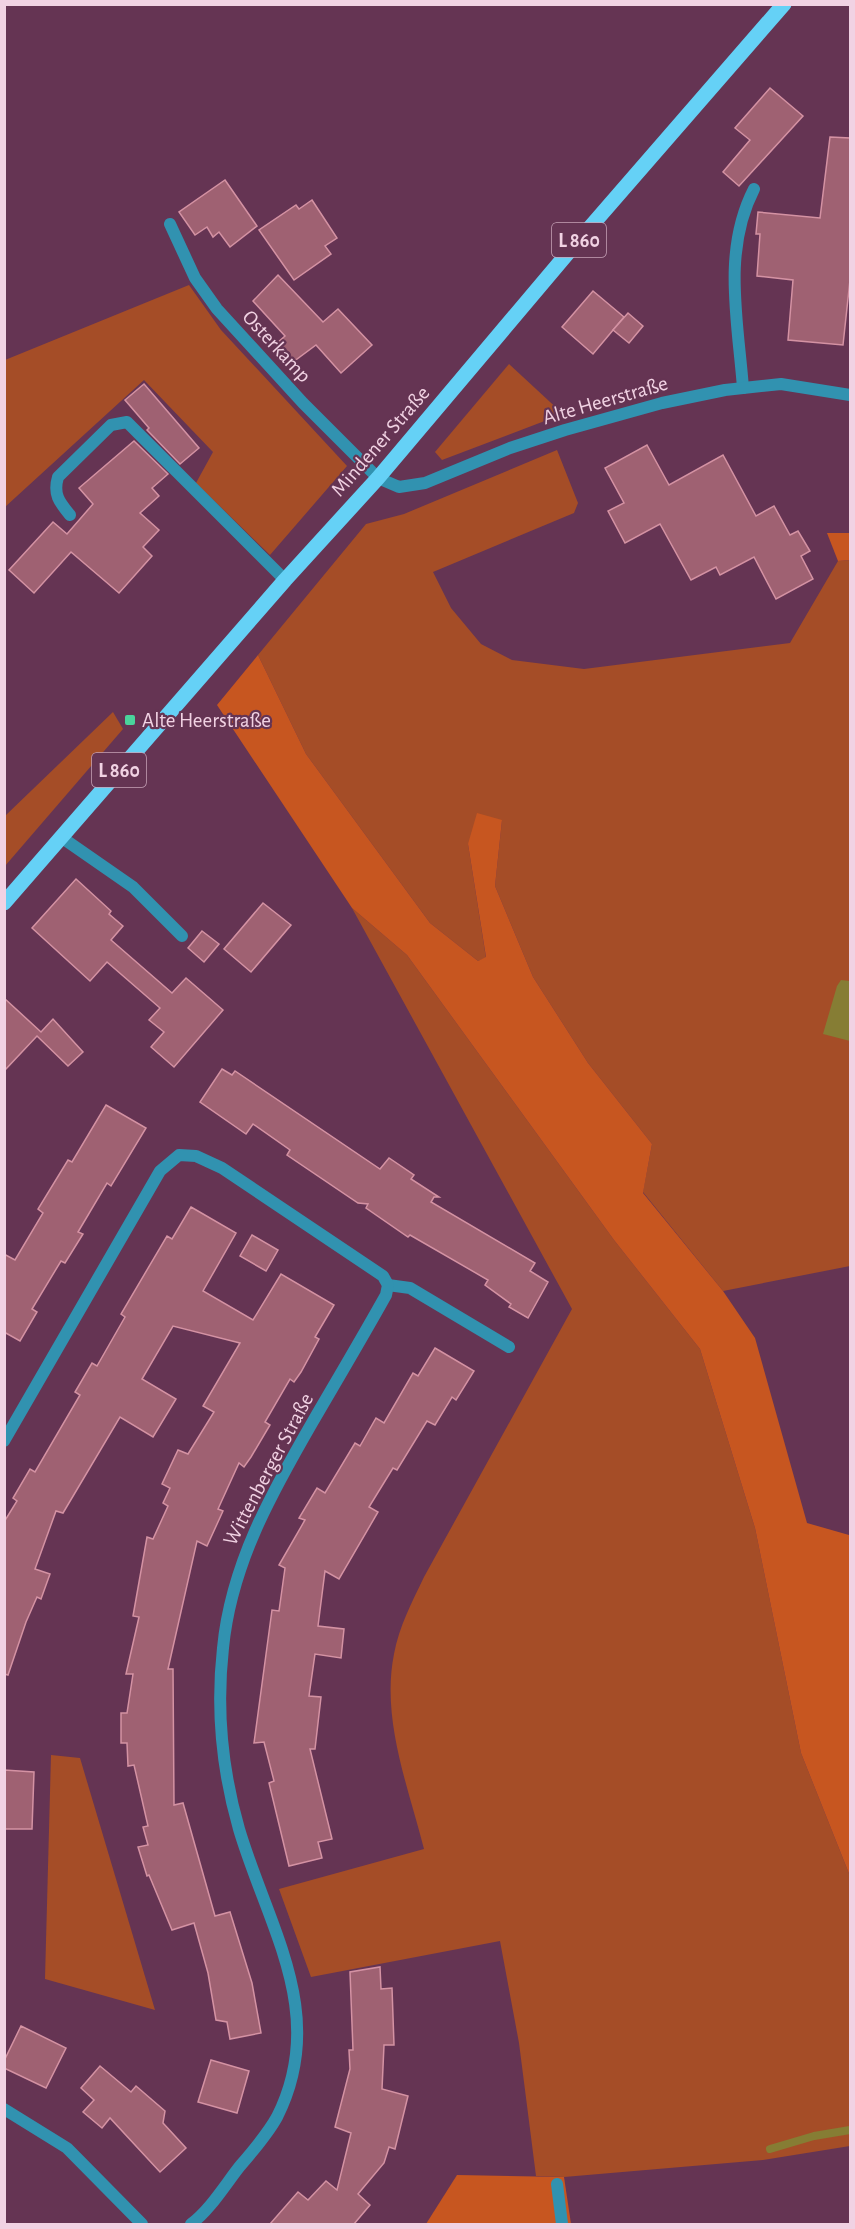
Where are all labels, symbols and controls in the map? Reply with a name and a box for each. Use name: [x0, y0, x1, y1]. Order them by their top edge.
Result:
road number: L 860: [552, 223, 606, 257]
street label: Osterkamp: [238, 306, 315, 386]
street label: Alte Heerstraße: [540, 373, 670, 428]
street label: Mindener Straße: [327, 382, 434, 500]
place label: Alte Heerstraße: [142, 710, 271, 731]
marker: Alte Heerstraße: [123, 713, 137, 727]
road number: L 860: [92, 753, 146, 787]
street label: Wittenberger Straße: [219, 1390, 317, 1549]

